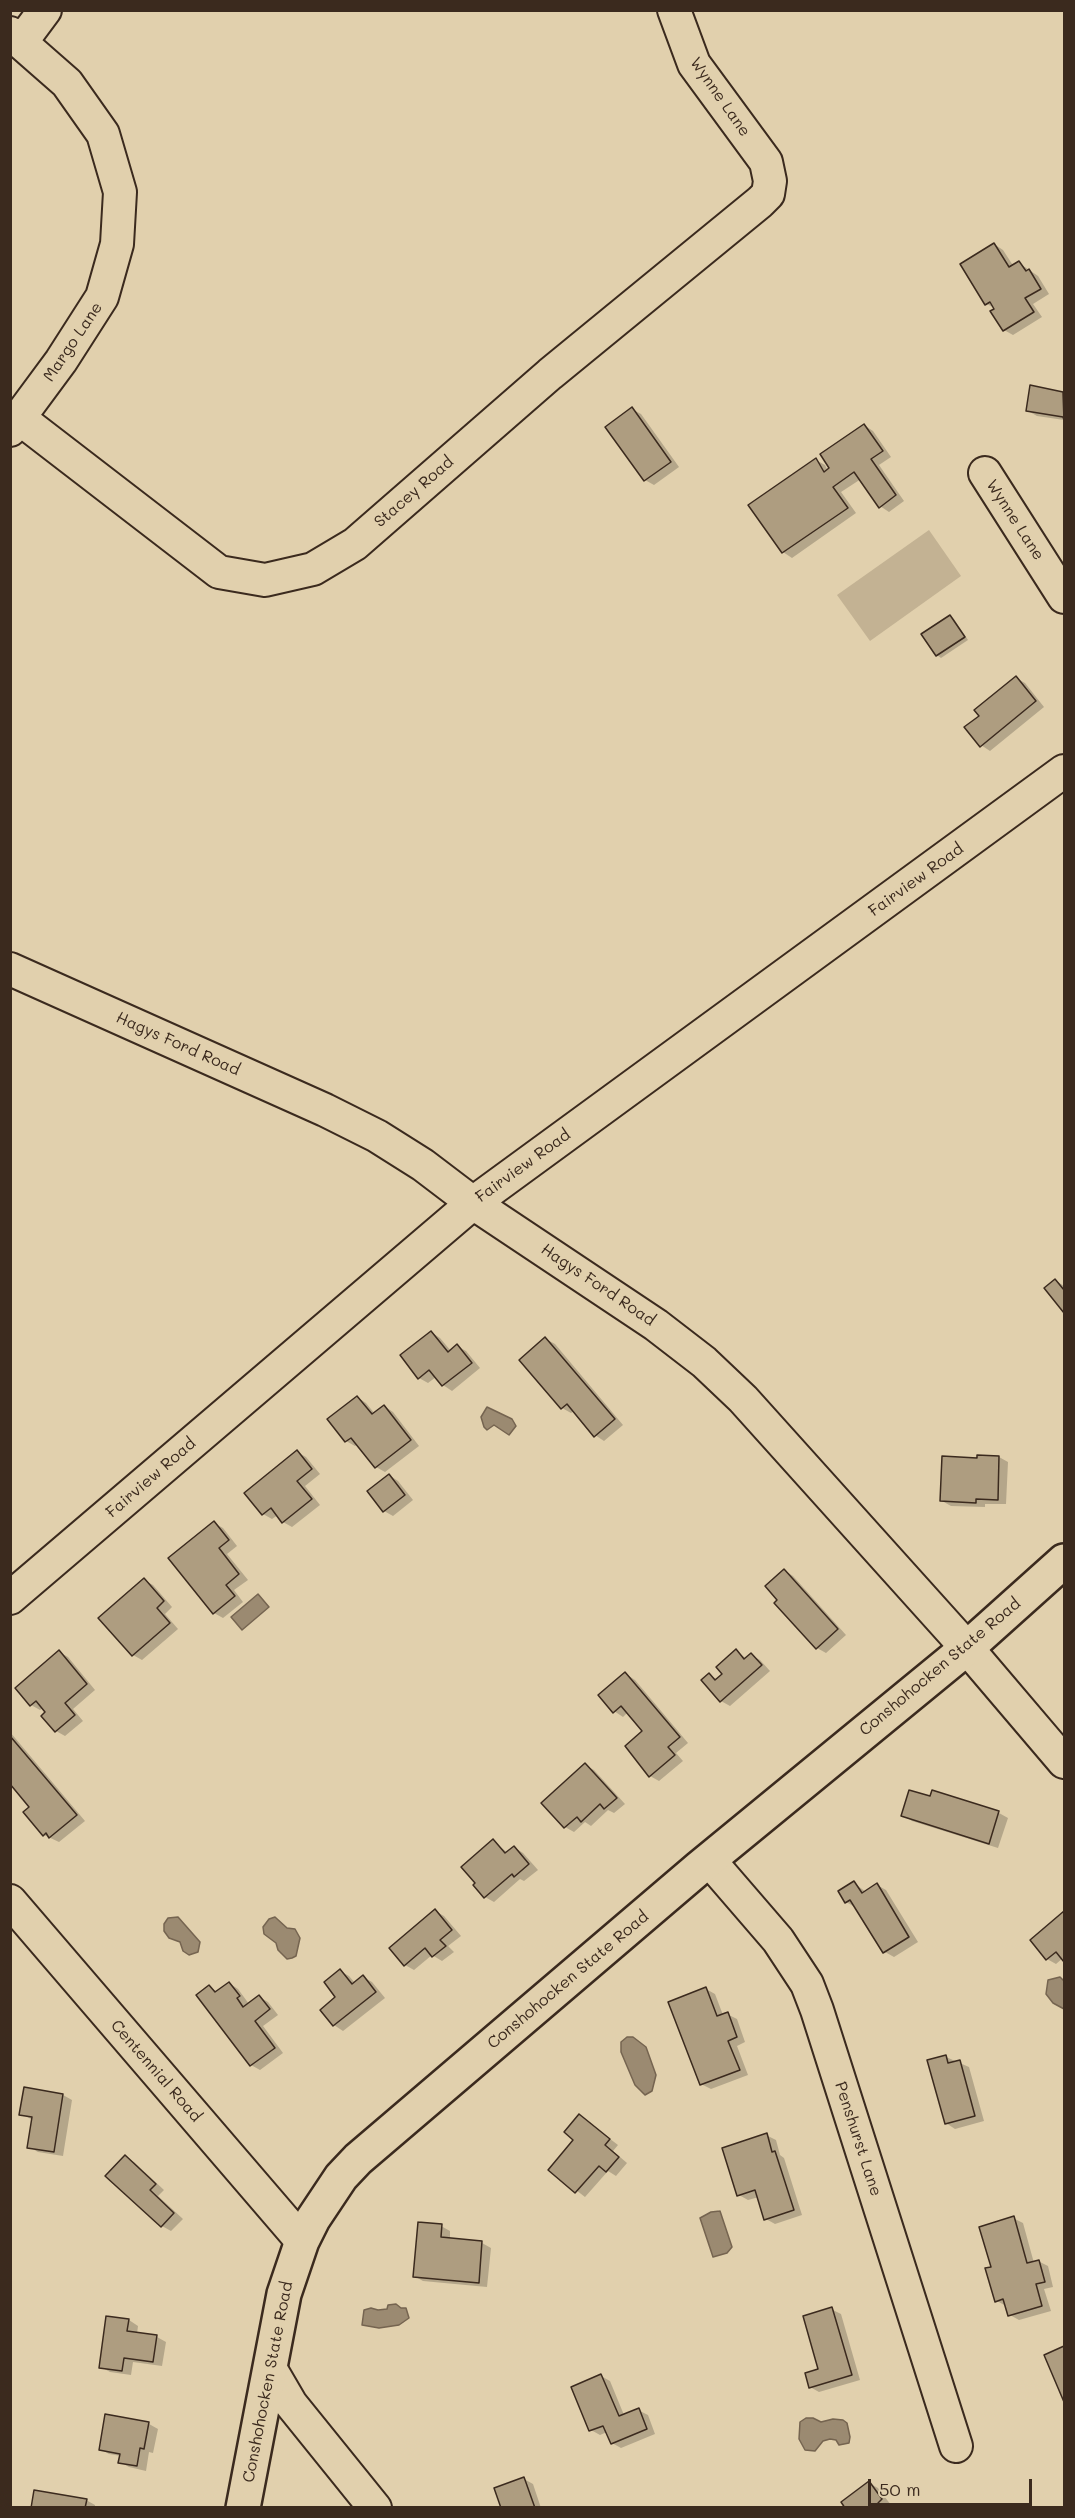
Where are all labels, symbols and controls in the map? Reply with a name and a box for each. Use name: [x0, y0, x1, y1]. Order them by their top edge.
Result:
street label: Wynne Lane: [686, 54, 754, 140]
street label: Margo Lane: [39, 299, 107, 385]
street label: Stacey Road: [370, 452, 458, 532]
street label: Wynne Lane: [982, 476, 1048, 564]
street label: Fairview Road: [865, 839, 967, 921]
street label: Hagys Ford Road: [113, 1008, 243, 1080]
street label: Fairview Road: [472, 1125, 574, 1207]
street label: Hagys Ford Road: [537, 1240, 659, 1330]
street label: Fairview Road: [102, 1434, 200, 1522]
street label: Conshohocken State Road: [856, 1594, 1024, 1740]
street label: Conshohocken State Road: [484, 1907, 652, 2053]
street label: Centennial Road: [107, 2016, 205, 2126]
street label: Penshurst Lane: [830, 2079, 886, 2199]
street label: Conshohocken State Road: [239, 2280, 297, 2484]
scale bar: [871, 2467, 1034, 2505]
text: 50 m: [879, 2477, 921, 2501]

